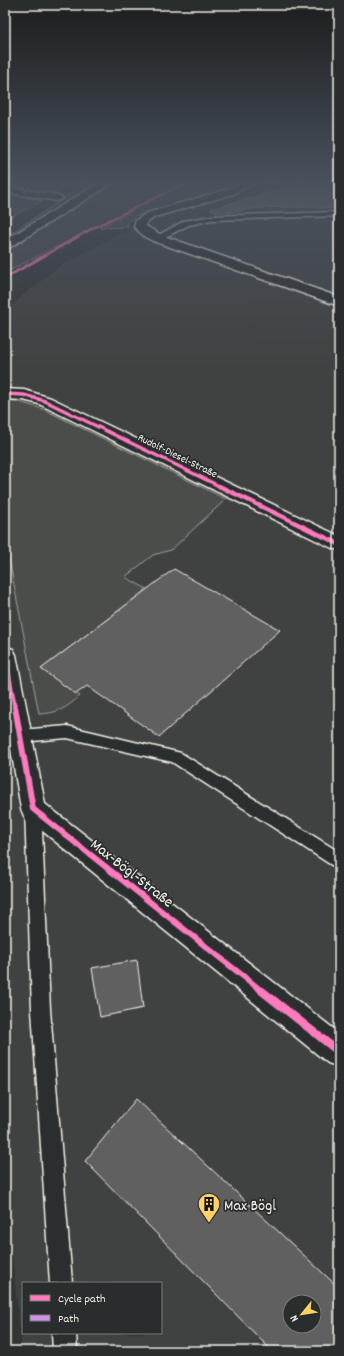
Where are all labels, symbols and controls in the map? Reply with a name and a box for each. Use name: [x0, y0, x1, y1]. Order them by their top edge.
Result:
street label: Rudolf-Diesel-Straße: [135, 431, 220, 483]
street label: Max-Bögl-Straße: [85, 834, 178, 914]
building icon: Max Bögl: [196, 1191, 222, 1224]
place label: Max Bögl: [224, 1195, 276, 1218]
legend: [22, 1282, 162, 1334]
text: Cycle path: [58, 1291, 106, 1308]
north arrow: [282, 1294, 322, 1334]
text: Path: [58, 1311, 79, 1328]
text: N: [287, 1311, 303, 1324]

